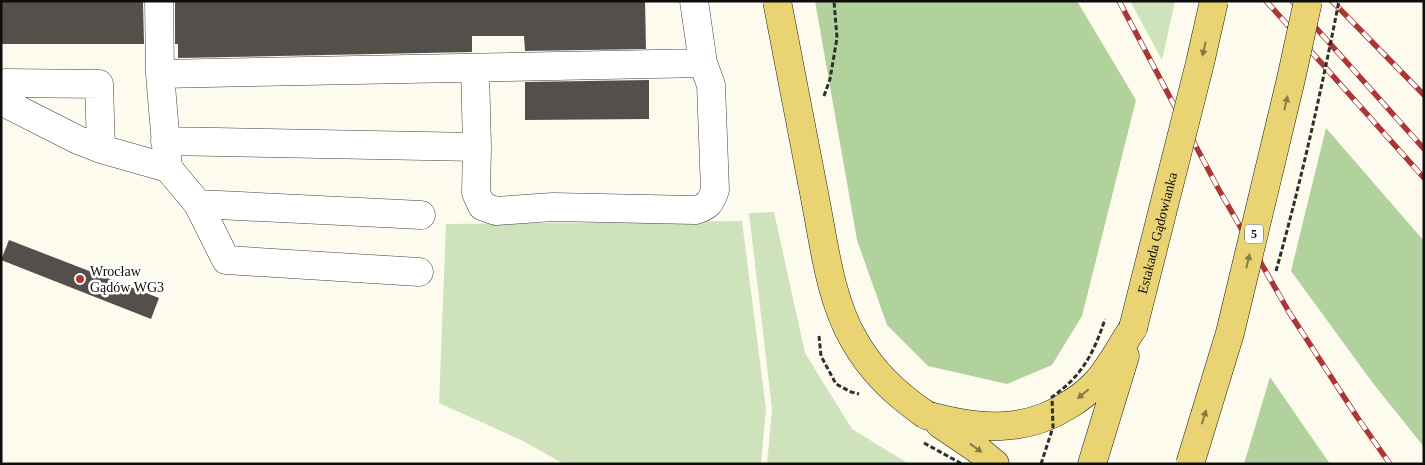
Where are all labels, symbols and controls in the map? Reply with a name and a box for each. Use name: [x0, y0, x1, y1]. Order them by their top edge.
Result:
one-way arrow: [1200, 41, 1208, 56]
one-way arrow: [1282, 95, 1290, 110]
street label: Estakada Gądowianka: [1135, 170, 1180, 295]
road number: 5: [1245, 224, 1263, 243]
one-way arrow: [1244, 253, 1252, 268]
place label: Wrocław Gądów WG3: [90, 264, 164, 295]
marker: Wrocław Gądów WG3: [74, 273, 86, 285]
one-way arrow: [1077, 389, 1090, 400]
one-way arrow: [1201, 410, 1209, 425]
one-way arrow: [969, 443, 983, 453]

